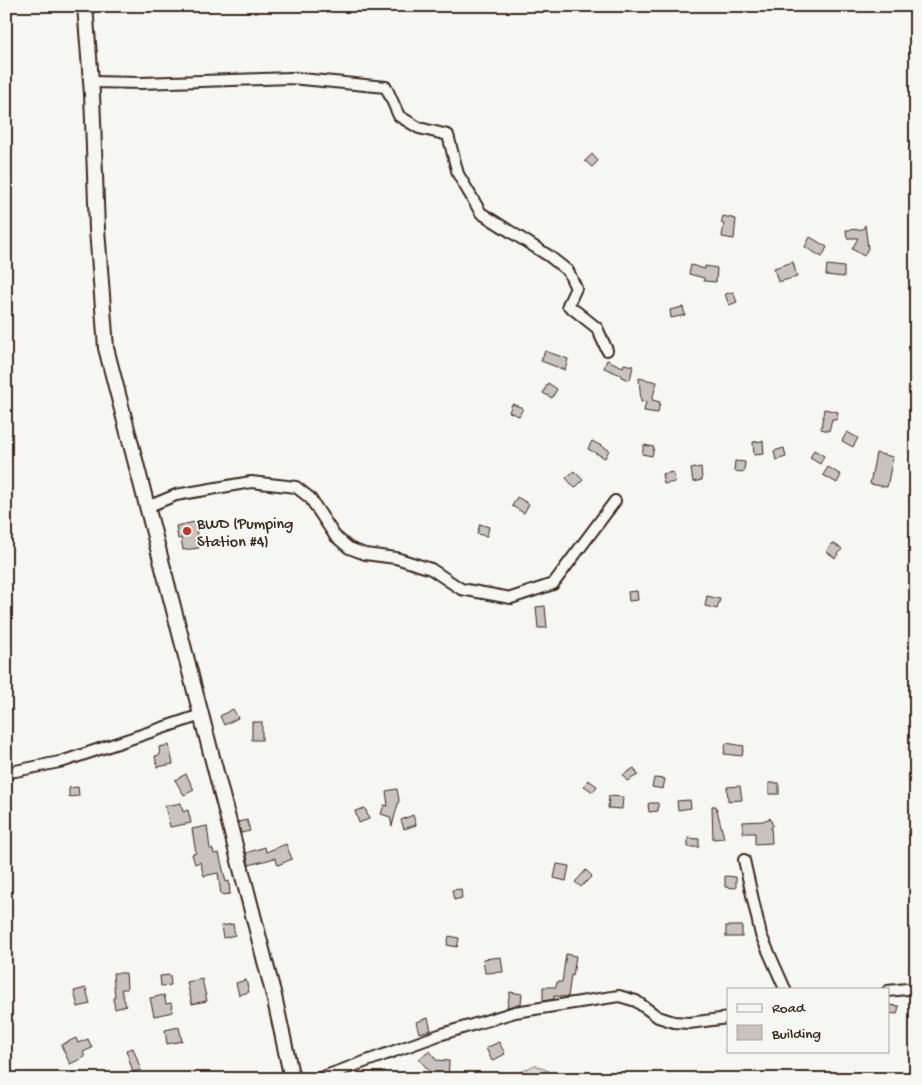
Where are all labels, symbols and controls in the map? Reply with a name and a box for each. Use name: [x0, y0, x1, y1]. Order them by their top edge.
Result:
place label: BWD (Pumping Station #4): [196, 516, 293, 553]
marker: BWD (Pumping Station #4): [181, 525, 193, 537]
legend: [727, 988, 890, 1052]
text: Road: [772, 1000, 806, 1018]
text: Building: [771, 1026, 821, 1044]

